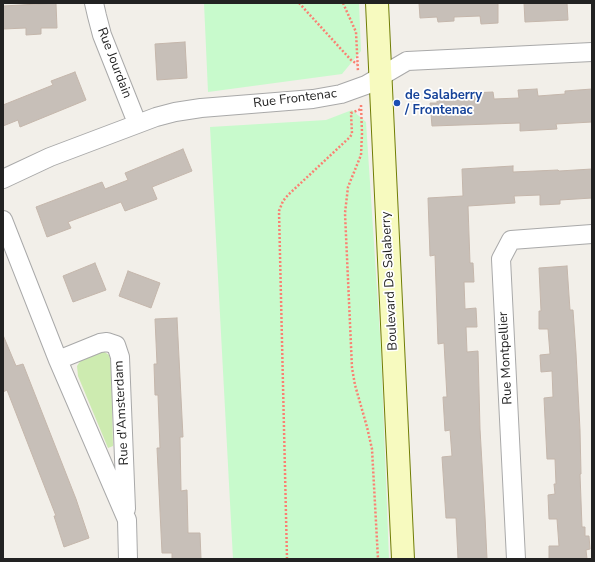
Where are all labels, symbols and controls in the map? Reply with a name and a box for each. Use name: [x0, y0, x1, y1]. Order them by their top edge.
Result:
street label: Rue Jourdain: [93, 25, 135, 101]
street label: Rue Frontenac: [252, 86, 338, 112]
place label: de Salaberry / Frontenac: [405, 88, 482, 119]
marker: de Salaberry / Frontenac: [392, 98, 402, 108]
street label: Boulevard De Salaberry: [379, 211, 401, 351]
street label: Rue Montpellier: [496, 311, 516, 405]
street label: Rue d'Amsterdam: [111, 360, 133, 466]

